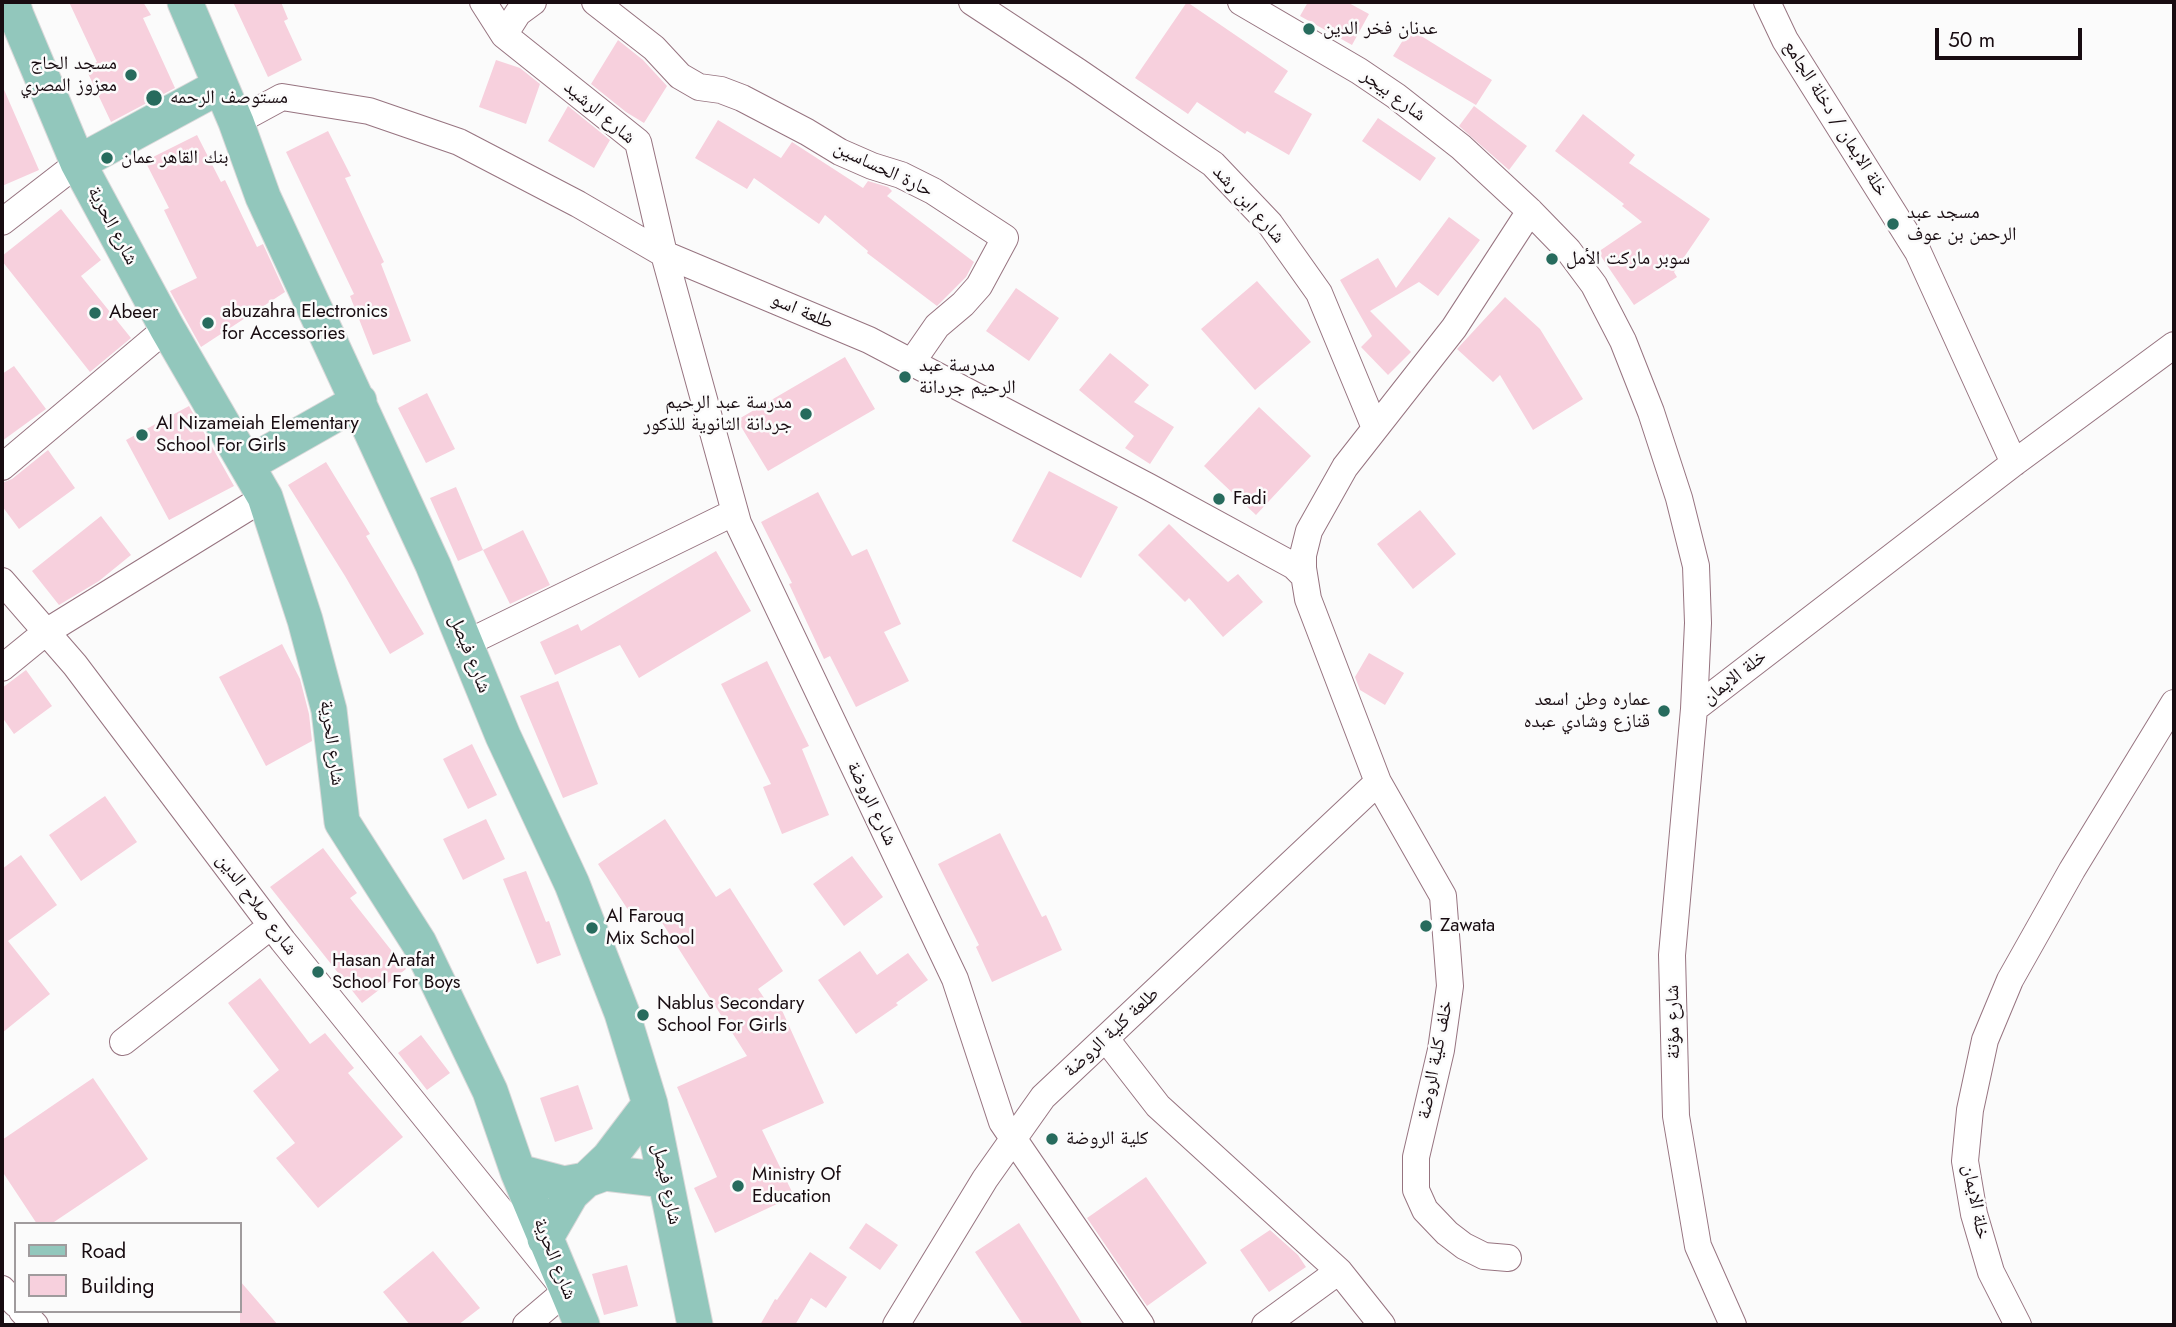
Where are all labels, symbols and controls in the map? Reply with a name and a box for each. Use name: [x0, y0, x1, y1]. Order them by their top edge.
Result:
scale bar: [1938, 14, 2085, 58]
place label: عدنان فخر الدين: [1323, 18, 1438, 40]
marker: عدنان فخر الدين: [1301, 21, 1317, 37]
text: 50 m: [1948, 25, 1995, 55]
street label: خلة الايمان / دخلة الجامع: [1778, 37, 1892, 201]
place label: مسجد الحاج معزوز المصري: [20, 53, 117, 97]
street label: شارع بيجر: [1356, 65, 1430, 127]
marker: مسجد الحاج معزوز المصري: [123, 67, 139, 83]
street label: شارع الرشيد: [559, 77, 639, 149]
place label: مستوصف الرحمه: [170, 87, 288, 109]
marker: مستوصف الرحمه: [144, 88, 164, 108]
street label: حارة الحساسين: [830, 137, 936, 203]
place label: بنك القاهر عمان: [121, 147, 229, 169]
marker: بنك القاهر عمان: [99, 150, 115, 166]
street label: شارع ابن رشد: [1207, 161, 1289, 249]
street label: شارع الحرية: [82, 183, 142, 269]
place label: مسجد عبد الرحمن بن عوف: [1907, 202, 2017, 246]
marker: مسجد عبد الرحمن بن عوف: [1885, 216, 1901, 232]
place label: سوبر ماركت الأمل: [1566, 248, 1690, 270]
marker: سوبر ماركت الأمل: [1544, 251, 1560, 267]
street label: طلعة اسو: [768, 289, 836, 335]
place label: abuzahra Electronics for Accessories: [222, 301, 388, 345]
place label: Abeer: [109, 302, 158, 324]
marker: Abeer: [87, 305, 103, 321]
marker: abuzahra Electronics for Accessories: [200, 315, 216, 331]
place label: مدرسة عبد الرحيم جردانة: [919, 355, 1016, 399]
marker: مدرسة عبد الرحيم جردانة: [897, 369, 913, 385]
place label: مدرسة عبد الرحيم جردانة الثانوية للذكور: [643, 392, 792, 436]
marker: مدرسة عبد الرحيم جردانة الثانوية للذكور: [798, 406, 814, 422]
place label: Al Nizameiah Elementary School For Girls: [156, 413, 359, 457]
marker: Al Nizameiah Elementary School For Girls: [134, 427, 150, 443]
place label: Fadi: [1233, 488, 1267, 510]
marker: Fadi: [1211, 491, 1227, 507]
street label: شارع فيصل: [443, 611, 495, 697]
street label: خلة الايمان: [1698, 646, 1772, 710]
place label: عماره وطن اسعد قنازع وشادي عبده: [1524, 689, 1650, 733]
street label: شارع الحرية: [314, 699, 348, 787]
marker: عماره وطن اسعد قنازع وشادي عبده: [1656, 703, 1672, 719]
street label: شارع الروضة: [841, 758, 901, 850]
street label: شارع صلاح الدين: [210, 850, 302, 960]
place label: Al Farouq Mix School: [606, 906, 695, 950]
place label: Zawata: [1440, 915, 1495, 937]
marker: Zawata: [1418, 918, 1434, 934]
marker: Al Farouq Mix School: [584, 920, 600, 936]
place label: Hasan Arafat School For Boys: [332, 950, 461, 994]
marker: Hasan Arafat School For Boys: [310, 964, 326, 980]
street label: طلعة كلية الروضة: [1060, 983, 1164, 1083]
street label: شارع مؤتة: [1662, 985, 1686, 1059]
place label: Nablus Secondary School For Girls: [657, 993, 804, 1037]
street label: خلف كلية الروضة: [1413, 999, 1459, 1121]
marker: Nablus Secondary School For Girls: [635, 1007, 651, 1023]
place label: كلية الروضة: [1066, 1128, 1148, 1150]
marker: كلية الروضة: [1044, 1131, 1060, 1147]
street label: شارع فيصل: [646, 1141, 686, 1227]
street label: خلة الايمان: [1957, 1163, 1993, 1241]
place label: Ministry Of Education: [752, 1164, 841, 1208]
marker: Ministry Of Education: [730, 1178, 746, 1194]
street label: شارع الحرية: [527, 1215, 581, 1303]
legend: [14, 1222, 242, 1313]
text: Road: [81, 1236, 126, 1266]
text: Building: [81, 1271, 154, 1301]

